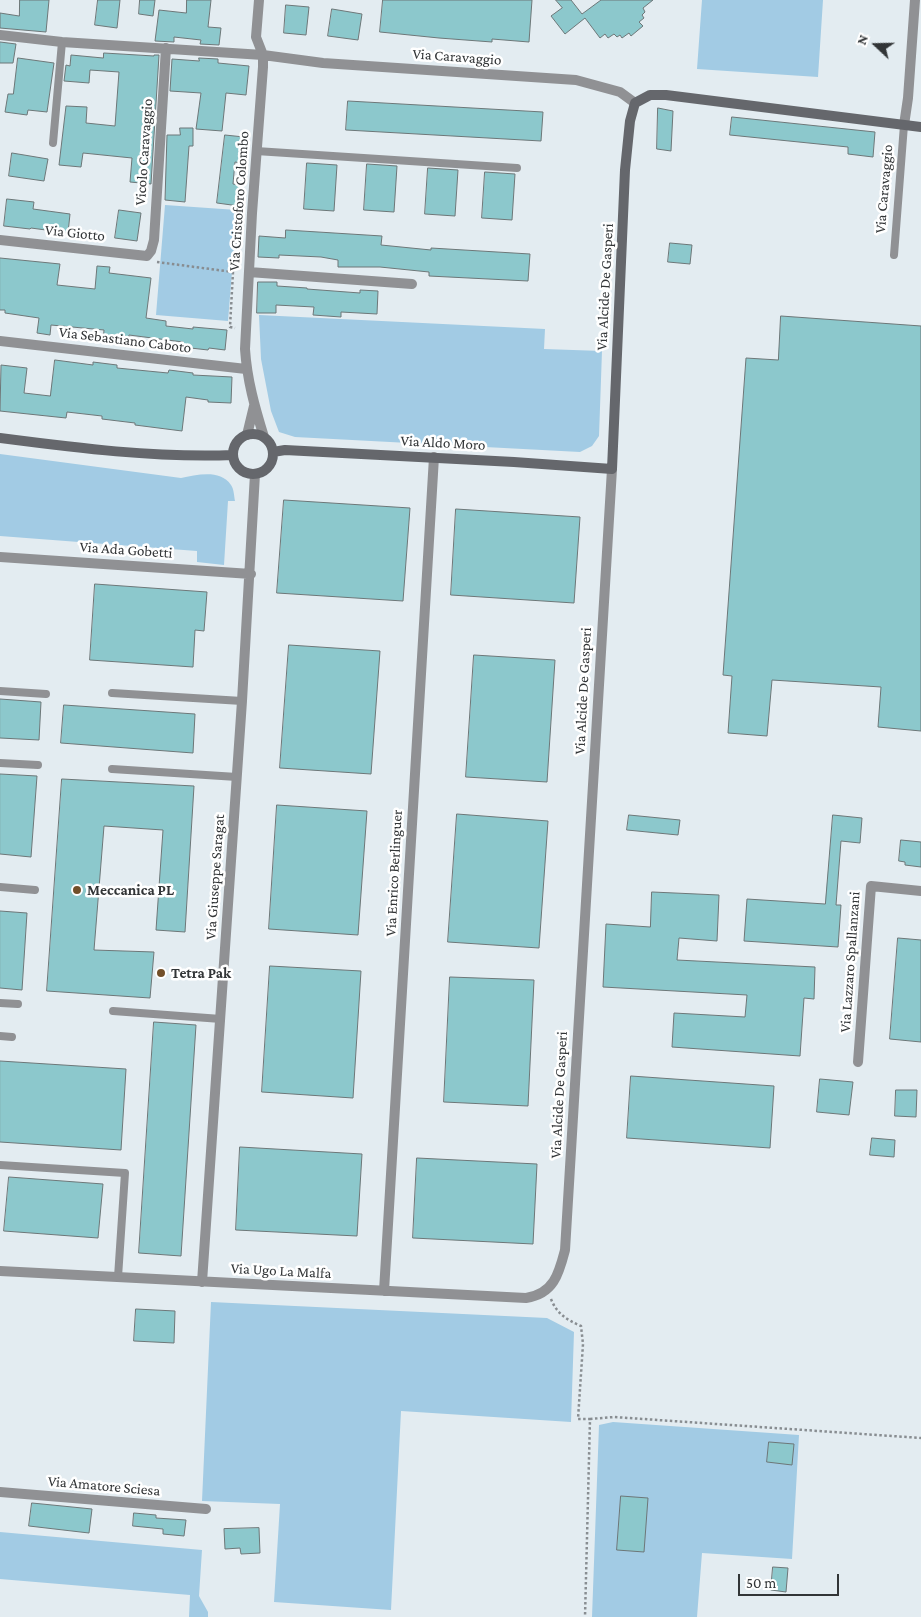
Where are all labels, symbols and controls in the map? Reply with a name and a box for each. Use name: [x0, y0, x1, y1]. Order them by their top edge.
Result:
north arrow: [851, 20, 901, 70]
text: N: [853, 32, 871, 47]
street label: Via Caravaggio: [412, 45, 502, 69]
street label: Vicolo Caravaggio: [131, 98, 157, 206]
street label: Via Cristoforo Colombo: [225, 130, 253, 272]
street label: Via Caravaggio: [871, 144, 897, 234]
street label: Via Giotto: [44, 221, 106, 245]
street label: Via Alcide De Gasperi: [593, 223, 617, 351]
street label: Via Sebastiano Caboto: [58, 323, 192, 357]
street label: Via Aldo Moro: [400, 432, 486, 454]
street label: Via Ada Gobetti: [79, 538, 173, 562]
street label: Via Alcide De Gasperi: [571, 627, 595, 755]
street label: Via Enrico Berlinguer: [382, 809, 406, 937]
street label: Via Giuseppe Saragat: [202, 814, 228, 940]
place label: Meccanica PL: [87, 881, 174, 899]
marker: Meccanica PL: [71, 884, 83, 896]
street label: Via Lazzaro Spallanzani: [836, 891, 864, 1033]
place label: Tetra Pak: [171, 964, 231, 982]
marker: Tetra Pak: [155, 967, 167, 979]
street label: Via Alcide De Gasperi: [547, 1031, 571, 1159]
street label: Via Ugo La Malfa: [230, 1259, 332, 1283]
street label: Via Amatore Sciesa: [47, 1472, 161, 1500]
scale bar: [741, 1564, 842, 1596]
text: 50 m: [746, 1575, 776, 1591]

